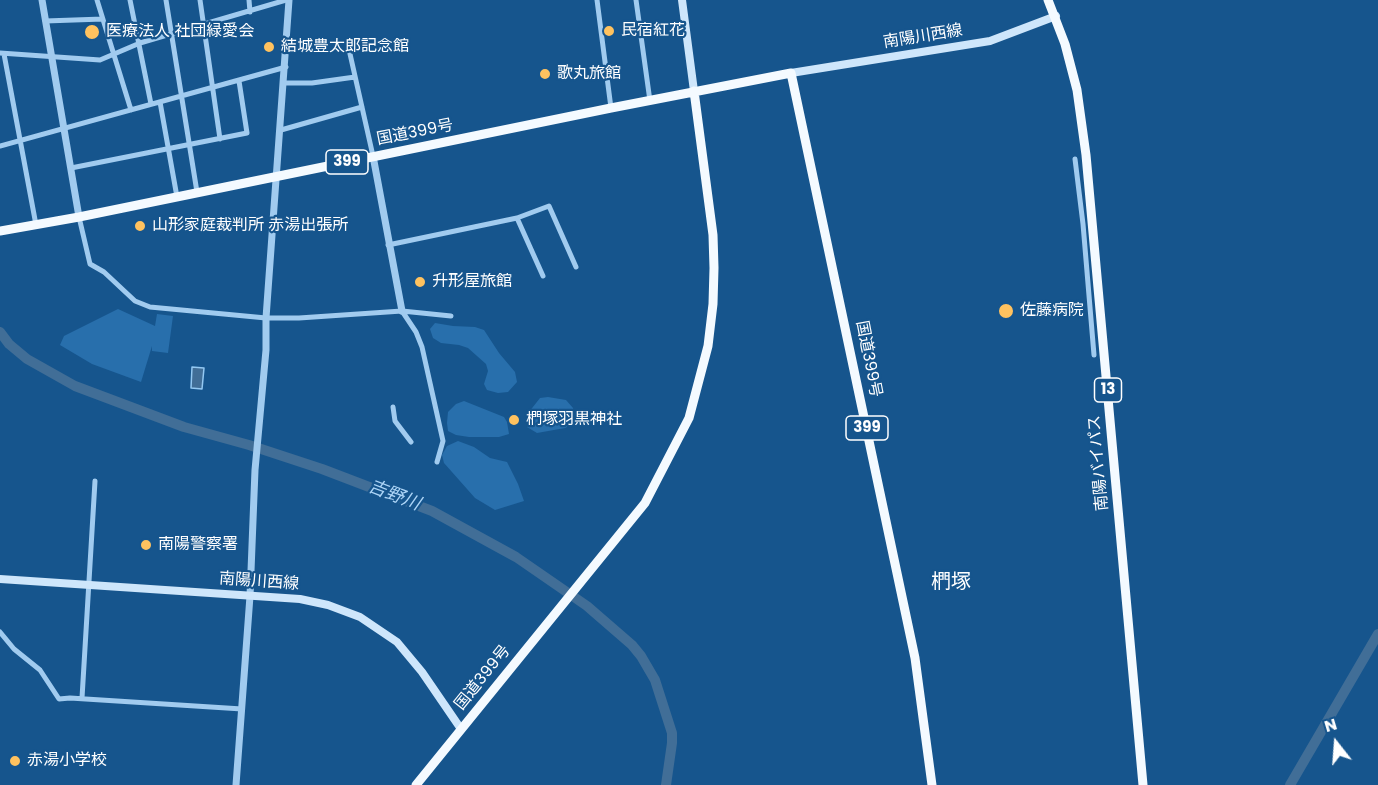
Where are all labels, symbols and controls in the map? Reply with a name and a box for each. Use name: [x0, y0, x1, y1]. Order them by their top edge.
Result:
place label: 民宿紅花: [621, 21, 685, 41]
street label: 南陽川西線: [882, 21, 964, 53]
place label: 医療法人 社団緑愛会: [106, 22, 254, 42]
marker: 医療法人 社団緑愛会: [83, 23, 101, 41]
marker: 民宿紅花: [602, 24, 616, 38]
place label: 結城豊太郎記念館: [281, 37, 409, 57]
marker: 結城豊太郎記念館: [262, 40, 276, 54]
place label: 歌丸旅館: [557, 64, 621, 84]
marker: 歌丸旅館: [538, 67, 552, 81]
street label: 国道399号: [375, 116, 455, 150]
road number: 399: [326, 150, 368, 174]
place label: 山形家庭裁判所 赤湯出張所: [152, 216, 348, 236]
marker: 山形家庭裁判所 赤湯出張所: [133, 219, 147, 233]
place label: 升形屋旅館: [432, 272, 512, 292]
marker: 升形屋旅館: [413, 275, 427, 289]
place label: 佐藤病院: [1020, 301, 1084, 321]
marker: 佐藤病院: [997, 302, 1015, 320]
street label: 国道399号: [851, 319, 885, 399]
road number: 13: [1094, 378, 1122, 402]
place label: 椚塚羽黒神社: [526, 410, 622, 430]
marker: 椚塚羽黒神社: [507, 413, 521, 427]
street label: 南陽バイパス: [1085, 414, 1113, 512]
road number: 399: [846, 416, 888, 440]
water label: 吉野川: [365, 476, 423, 516]
place label: 南陽警察署: [158, 535, 238, 555]
marker: 南陽警察署: [139, 538, 153, 552]
street label: 南陽川西線: [218, 570, 300, 594]
district label: 椚塚: [931, 571, 971, 595]
street label: 国道399号: [451, 642, 515, 714]
north arrow: [1306, 713, 1366, 773]
text: N: [1321, 713, 1340, 738]
place label: 赤湯小学校: [27, 751, 107, 771]
marker: 赤湯小学校: [8, 754, 22, 768]

